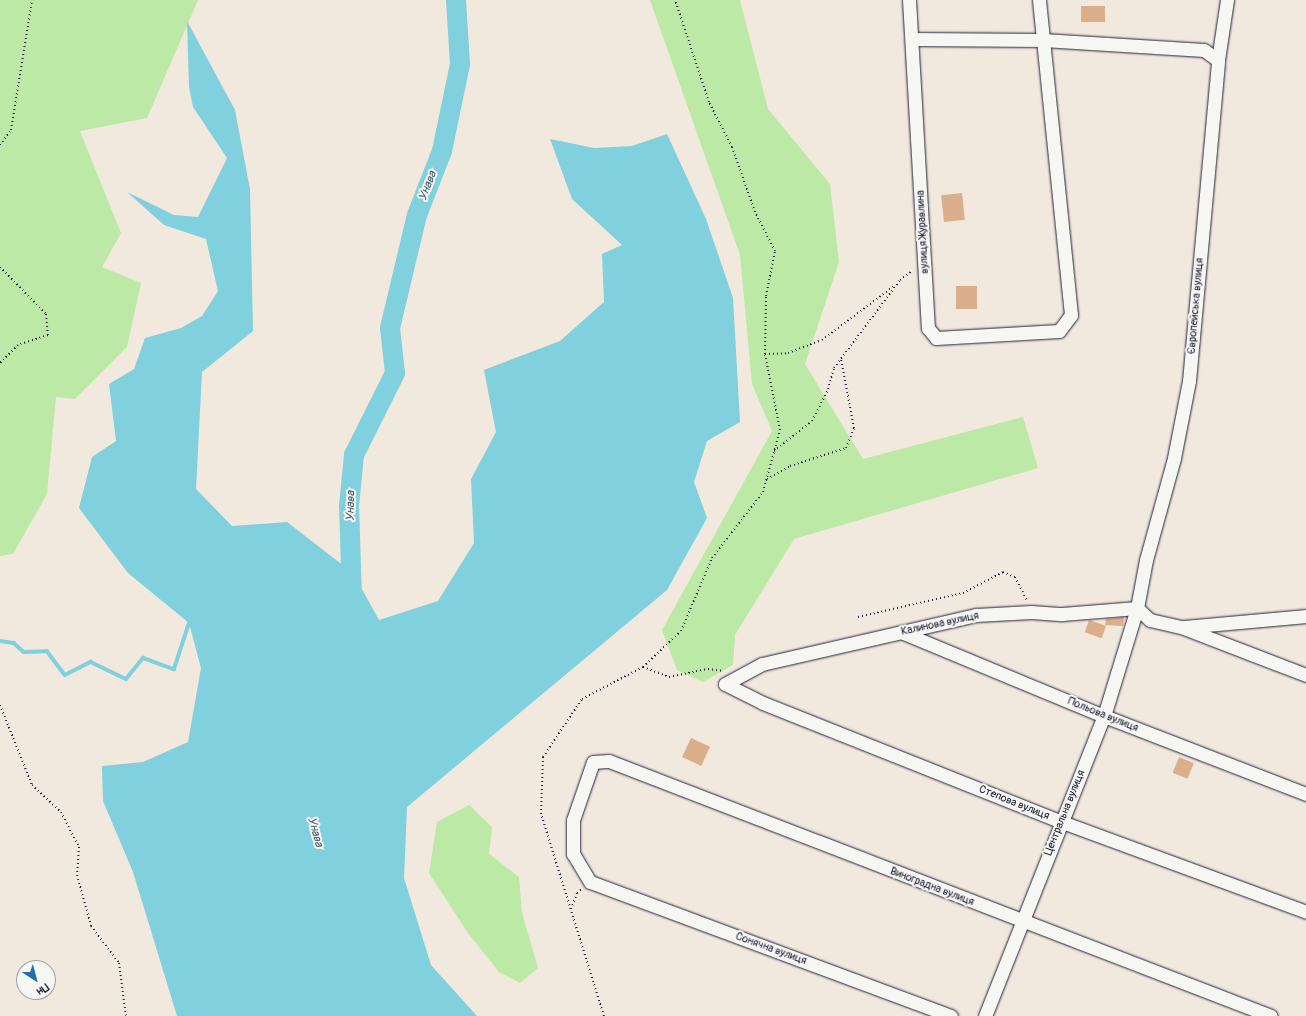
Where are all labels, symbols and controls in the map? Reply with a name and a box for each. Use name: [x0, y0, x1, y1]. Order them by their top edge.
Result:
water label: Унава: [416, 169, 440, 203]
street label: вулиця Журавлина: [914, 190, 932, 274]
street label: Європейська вулиця: [1185, 258, 1207, 354]
water label: Унава: [344, 491, 358, 521]
street label: Калинова вулиця: [900, 609, 980, 639]
street label: Польова вулиця: [1066, 695, 1140, 735]
street label: Центральна вулиця: [1042, 768, 1088, 858]
street label: Степова вулиця: [977, 783, 1051, 823]
water label: Унава: [304, 816, 326, 848]
street label: Виноградна вулиця: [888, 865, 976, 909]
street label: Сонячна вулиця: [734, 930, 808, 968]
north arrow: [16, 960, 56, 1000]
text: Пн: [34, 980, 51, 998]

